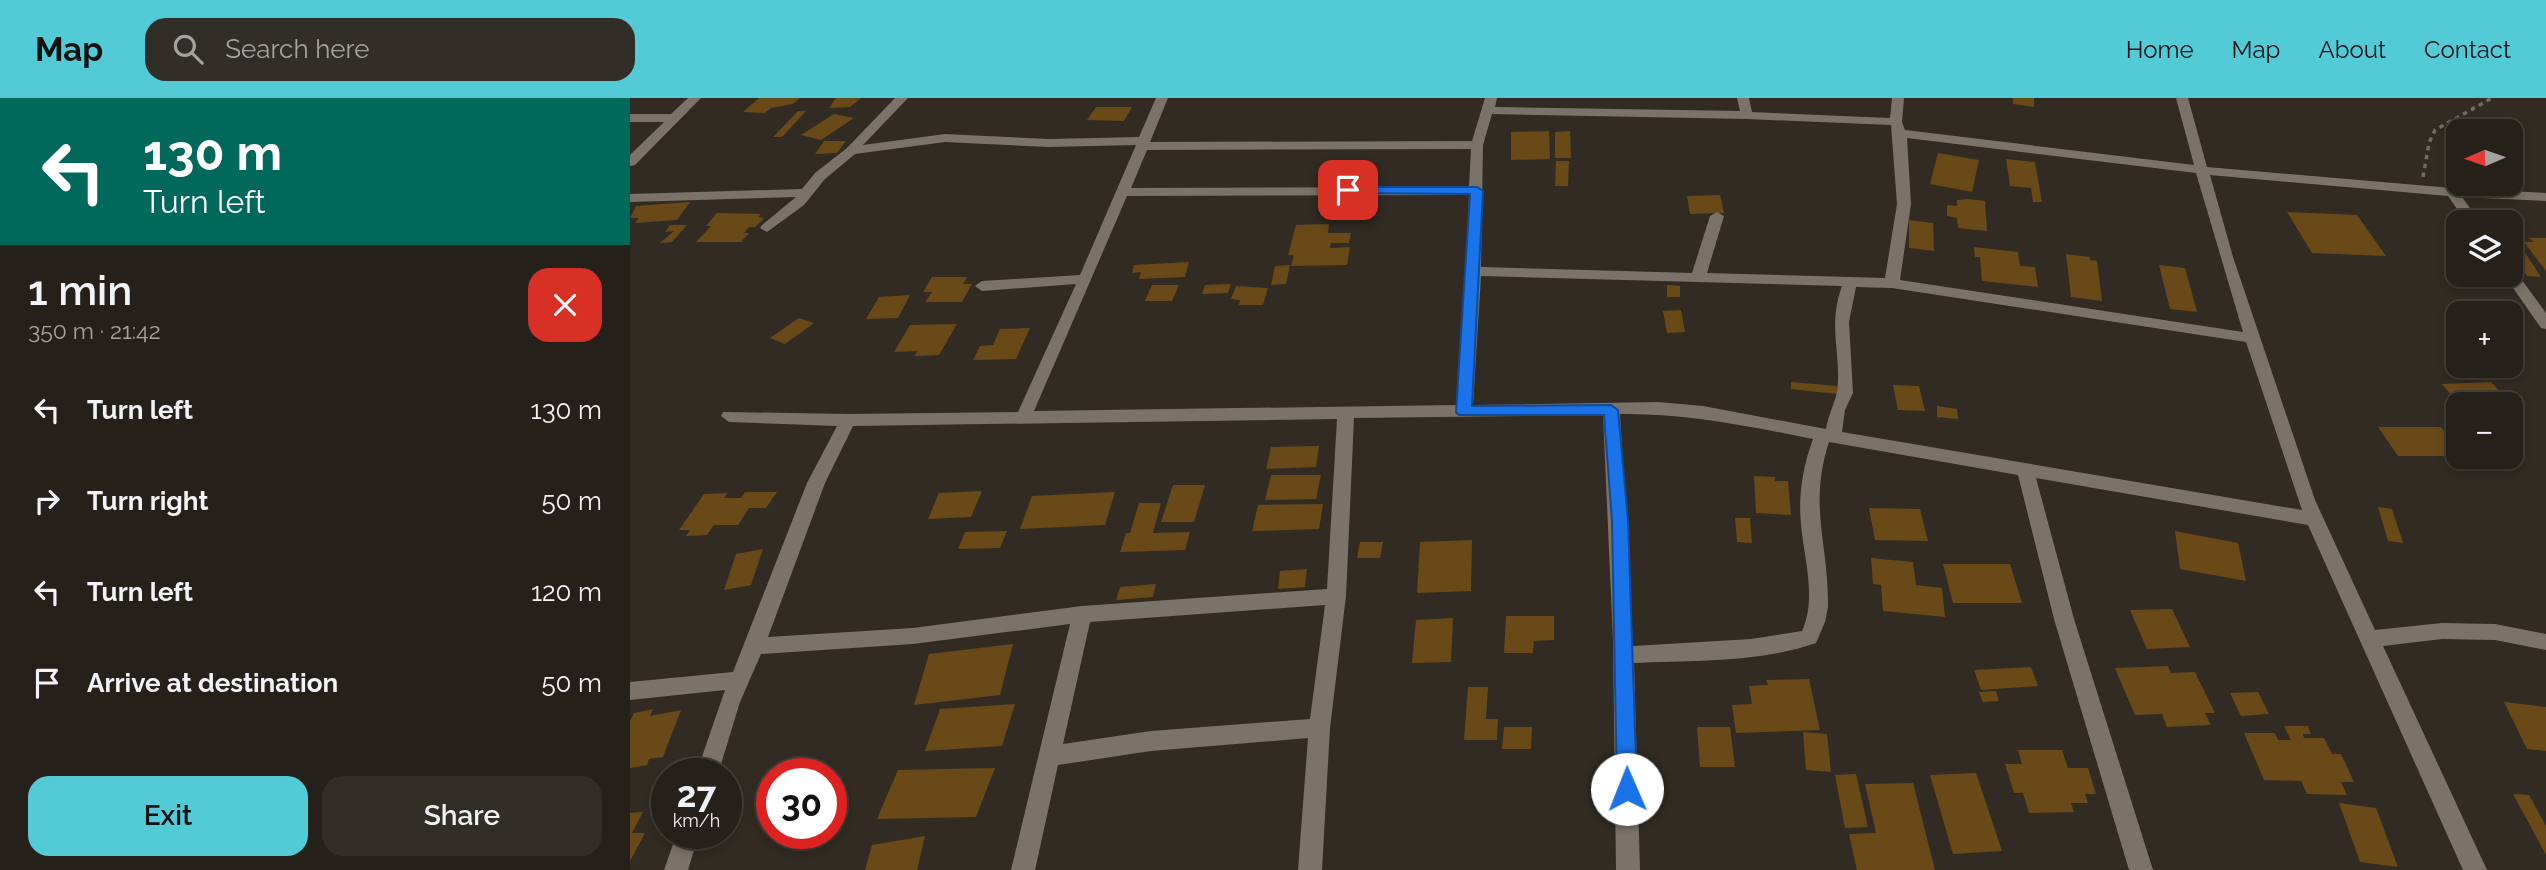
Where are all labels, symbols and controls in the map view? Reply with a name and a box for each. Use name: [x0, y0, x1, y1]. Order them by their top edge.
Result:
search box: [145, 18, 635, 81]
text: Map: [35, 30, 103, 69]
icon: search: [169, 30, 207, 68]
text: Search here: [225, 34, 370, 64]
text: Home: [2126, 35, 2194, 64]
text: Map: [2232, 35, 2280, 64]
text: About: [2318, 35, 2386, 64]
text: Contact: [2424, 35, 2511, 64]
north arrow: [2446, 119, 2524, 196]
map controls: [2446, 119, 2523, 469]
text: 130 m: [143, 124, 282, 181]
icon: left: [28, 126, 119, 217]
pin: [1318, 160, 1378, 220]
icon: arrive: [1329, 171, 1367, 209]
text: Turn left: [143, 183, 265, 220]
button: layers: [2446, 210, 2523, 287]
text: 1 min: [28, 266, 132, 315]
button: close: [528, 268, 602, 342]
button: +: [2446, 301, 2523, 378]
text: 350 m · 21:42: [28, 317, 161, 344]
icon: left: [28, 391, 66, 429]
button: −: [2446, 392, 2523, 469]
text: Turn left: [87, 395, 193, 425]
text: 130 m: [531, 395, 602, 425]
icon: right: [28, 482, 66, 520]
text: Turn right: [87, 486, 208, 516]
text: 50 m: [541, 486, 602, 516]
icon: left: [28, 573, 66, 611]
text: Turn left: [87, 577, 193, 607]
text: 120 m: [531, 577, 602, 607]
icon: arrive: [28, 664, 66, 702]
text: Arrive at destination: [87, 668, 338, 698]
text: 50 m: [541, 668, 602, 698]
position arrow: [1590, 752, 1664, 826]
speed limit sign: 30: [756, 758, 847, 849]
text: 27: [677, 774, 716, 815]
button: Exit: [28, 776, 308, 856]
button: Share: [322, 776, 602, 856]
text: km/h: [673, 810, 720, 831]

